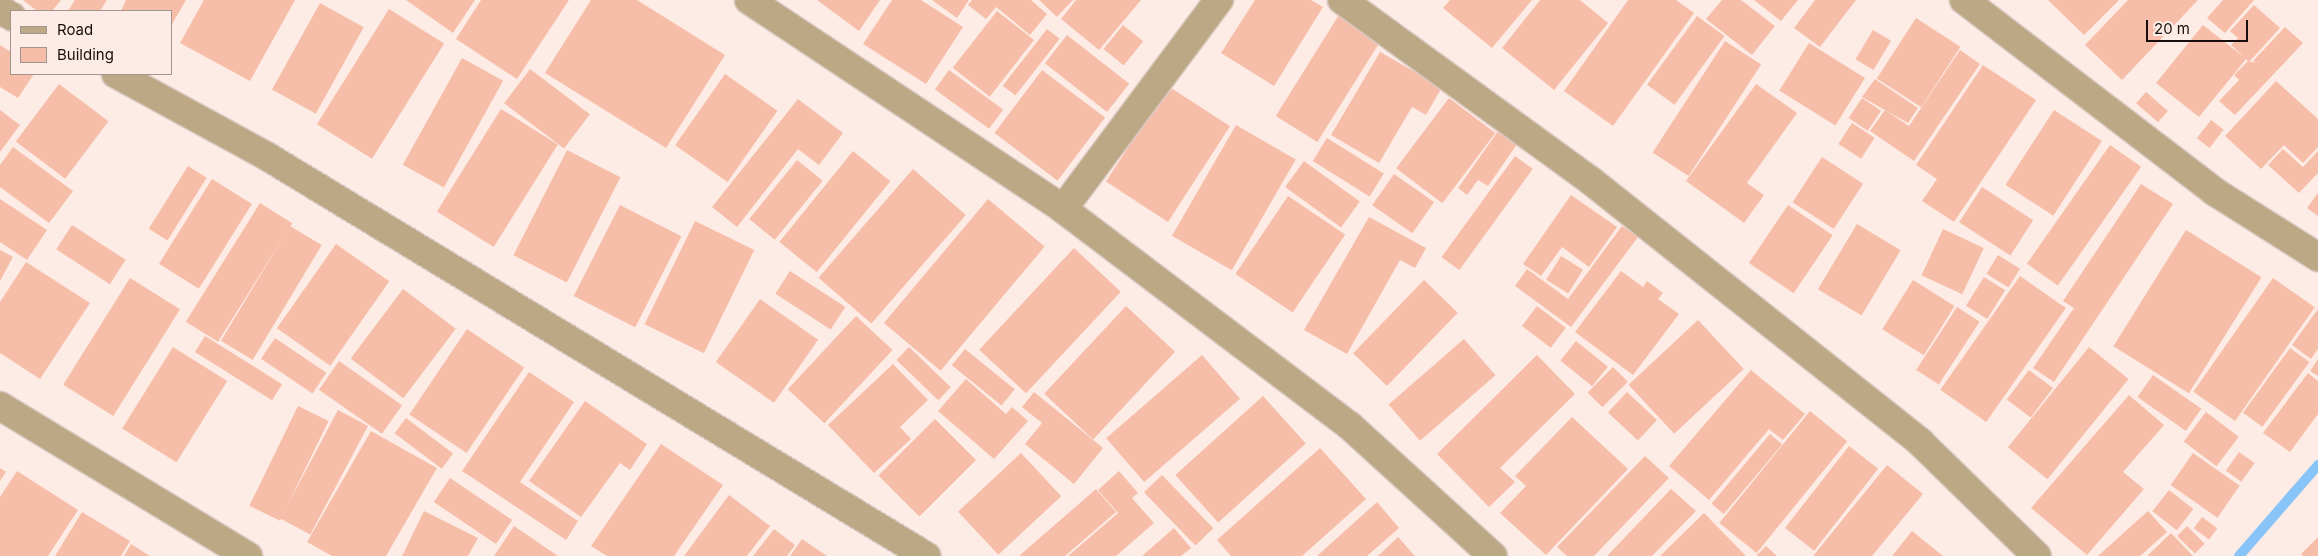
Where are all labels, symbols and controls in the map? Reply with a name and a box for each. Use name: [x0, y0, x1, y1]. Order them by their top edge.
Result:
legend: [10, 10, 172, 75]
scale bar: [2148, 10, 2250, 42]
text: 20 m: [2154, 19, 2190, 38]
text: Road: [57, 20, 93, 39]
text: Building: [57, 45, 114, 64]

